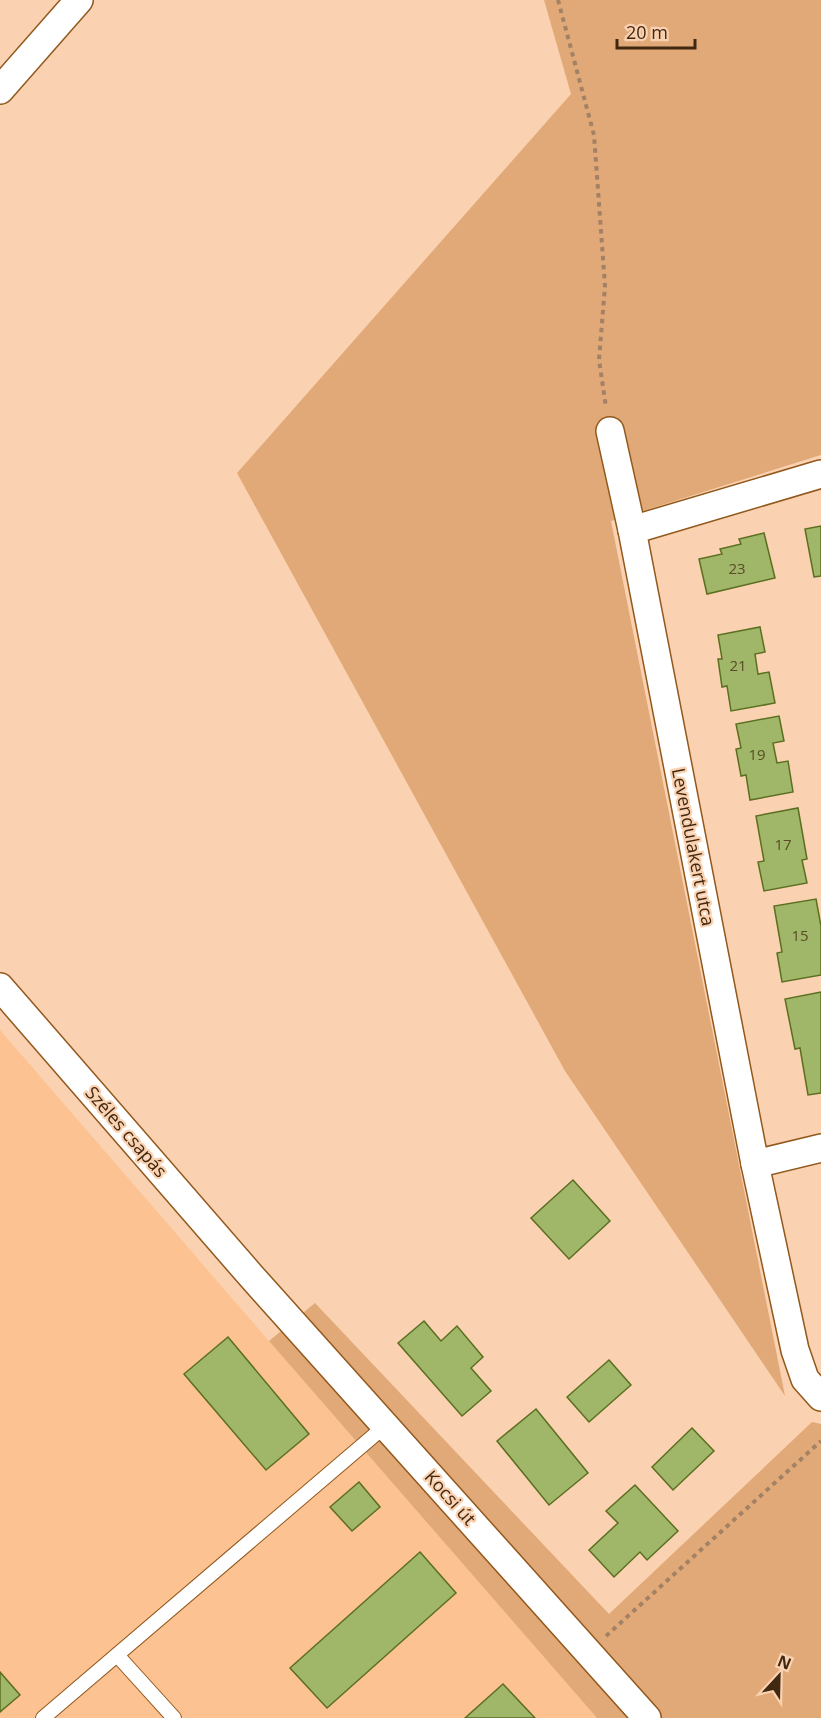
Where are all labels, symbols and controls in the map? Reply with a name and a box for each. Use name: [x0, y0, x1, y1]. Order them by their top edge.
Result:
scale bar: [617, 12, 695, 50]
text: 20 m: [626, 20, 668, 44]
house number: 23: [728, 558, 746, 578]
house number: 21: [729, 655, 747, 675]
house number: 19: [748, 744, 766, 764]
street label: Levendulakert utca: [667, 766, 721, 928]
house number: 17: [774, 834, 792, 854]
house number: 15: [791, 925, 809, 945]
street label: Széles csapás: [81, 1081, 173, 1182]
street label: Kocsi út: [420, 1465, 482, 1530]
north arrow: [749, 1646, 809, 1706]
text: N: [774, 1649, 795, 1675]

